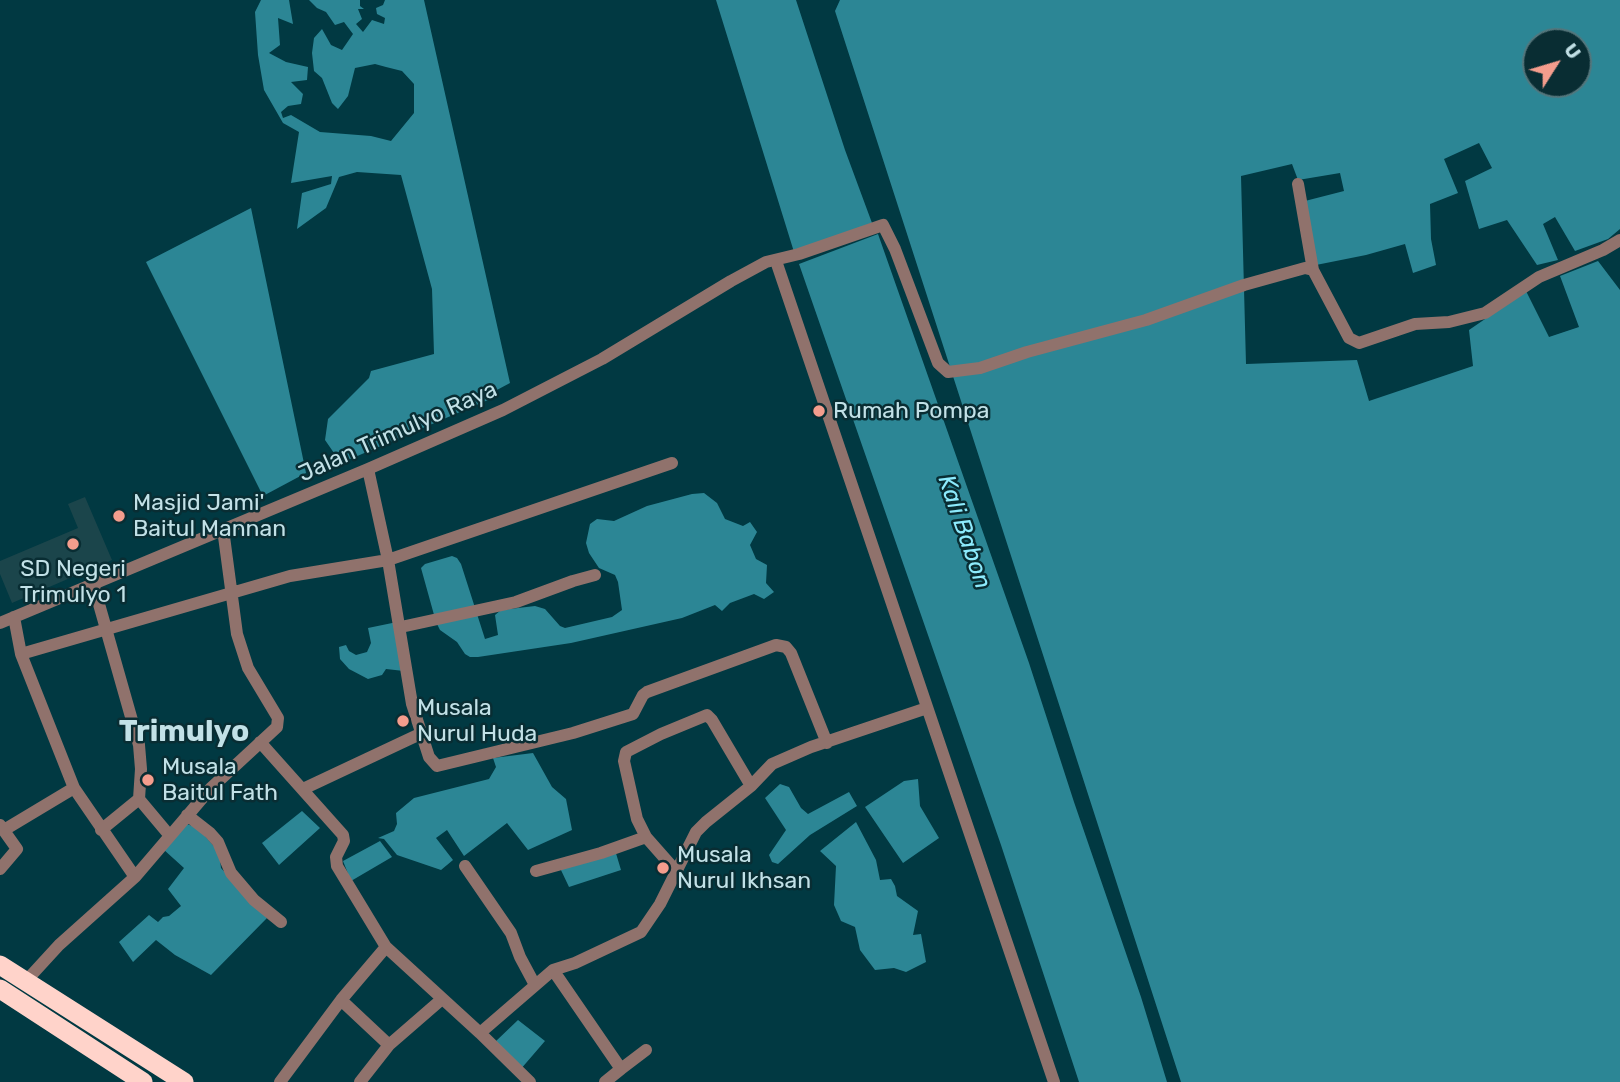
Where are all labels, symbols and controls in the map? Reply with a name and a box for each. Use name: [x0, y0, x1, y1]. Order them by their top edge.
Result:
north arrow: [1522, 28, 1592, 98]
text: U: [1559, 39, 1586, 64]
street label: Jalan Trimulyo Raya: [295, 376, 501, 488]
place label: Rumah Pompa: [833, 397, 989, 425]
marker: Rumah Pompa: [811, 403, 827, 419]
water label: Kali Babon: [931, 471, 997, 593]
place label: Masjid Jami' Baitul Mannan: [133, 489, 286, 543]
marker: Masjid Jami' Baitul Mannan: [111, 508, 127, 524]
marker: SD Negeri Trimulyo 1: [65, 536, 81, 552]
place label: SD Negeri Trimulyo 1: [20, 555, 126, 609]
place label: Musala Nurul Huda: [417, 694, 537, 748]
marker: Musala Nurul Huda: [395, 713, 411, 729]
district label: Trimulyo: [119, 714, 249, 750]
place label: Musala Baitul Fath: [162, 753, 278, 807]
marker: Musala Baitul Fath: [140, 772, 156, 788]
place label: Musala Nurul Ikhsan: [677, 841, 811, 895]
marker: Musala Nurul Ikhsan: [655, 860, 671, 876]

